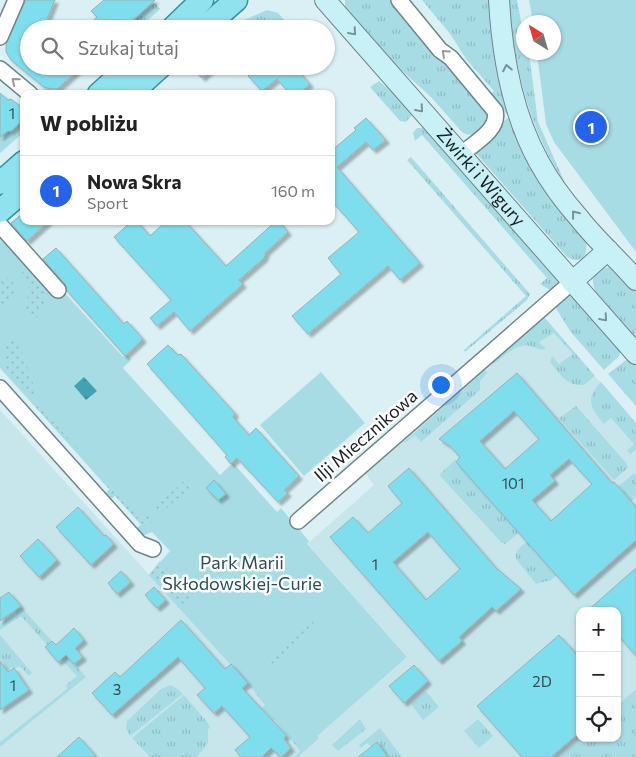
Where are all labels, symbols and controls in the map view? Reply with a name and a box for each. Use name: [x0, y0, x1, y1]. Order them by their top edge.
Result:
north arrow: [516, 15, 561, 60]
search box: [20, 20, 335, 75]
one-way arrow: [347, 26, 356, 35]
icon: search: [38, 34, 66, 62]
text: Szukaj tutaj: [78, 36, 179, 59]
one-way arrow: [441, 50, 450, 59]
one-way arrow: [503, 64, 513, 73]
one-way arrow: [12, 79, 21, 87]
one-way arrow: [415, 103, 424, 112]
house number: 1: [9, 104, 15, 122]
pin: 1: [575, 108, 607, 146]
text: W pobliżu: [40, 110, 138, 135]
street label: Żwirki i Wigury: [433, 123, 530, 230]
text: Nowa Skra: [87, 170, 181, 193]
text: 1: [52, 181, 60, 200]
text: 160 m: [271, 181, 315, 200]
text: Sport: [87, 193, 128, 212]
one-way arrow: [573, 211, 581, 220]
one-way arrow: [598, 312, 607, 321]
your location: [428, 372, 454, 398]
street label: Ilji Miecznikowa: [309, 384, 422, 486]
house number: 101: [502, 474, 524, 492]
park label: Park Marii Skłodowskiej-Curie: [162, 551, 322, 594]
house number: 1: [372, 555, 378, 573]
map controls: [576, 607, 621, 742]
button: +: [576, 607, 621, 652]
button: −: [576, 652, 621, 697]
house number: 2D: [532, 672, 552, 690]
house number: 1: [10, 676, 16, 694]
house number: 3: [113, 680, 121, 698]
button: locate: [576, 697, 621, 742]

